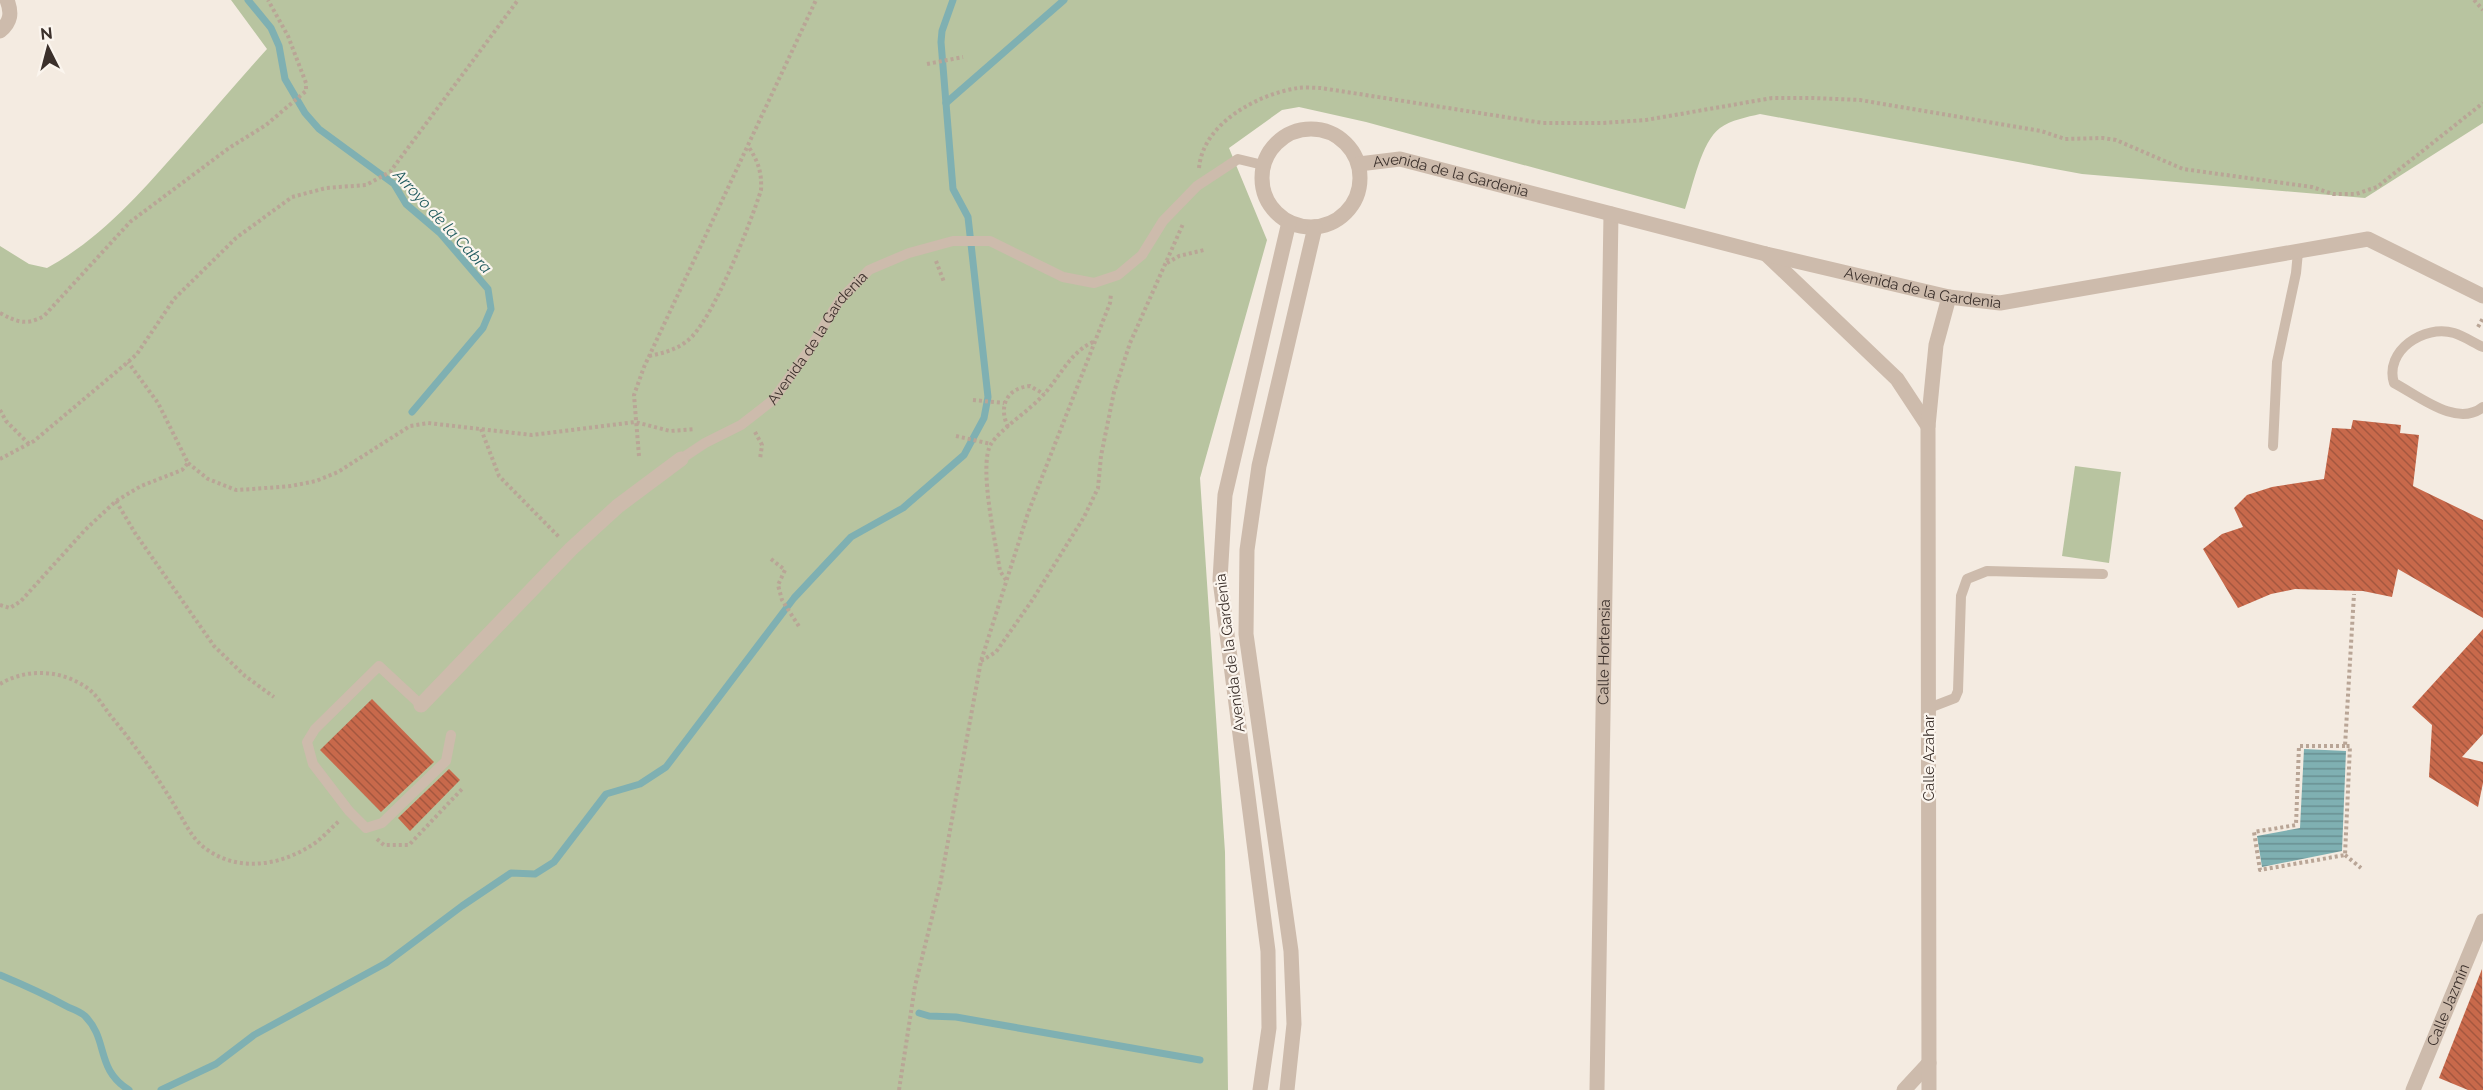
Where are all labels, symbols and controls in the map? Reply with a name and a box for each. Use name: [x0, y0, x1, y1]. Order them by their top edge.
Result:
north arrow: [18, 18, 78, 78]
text: N: [39, 23, 54, 44]
street label: Avenida de la Gardenia: [1372, 150, 1531, 201]
water label: Arroyo de la Cabra: [389, 165, 496, 278]
street label: Avenida de la Gardenia: [1842, 264, 2002, 312]
street label: Avenida de la Gardenia: [764, 268, 871, 408]
street label: Avenida de la Gardenia: [1211, 573, 1249, 733]
street label: Calle Hortensia: [1594, 599, 1614, 705]
street label: Calle Azahar: [1920, 714, 1938, 801]
street label: Calle Jazmín: [2423, 961, 2473, 1049]

